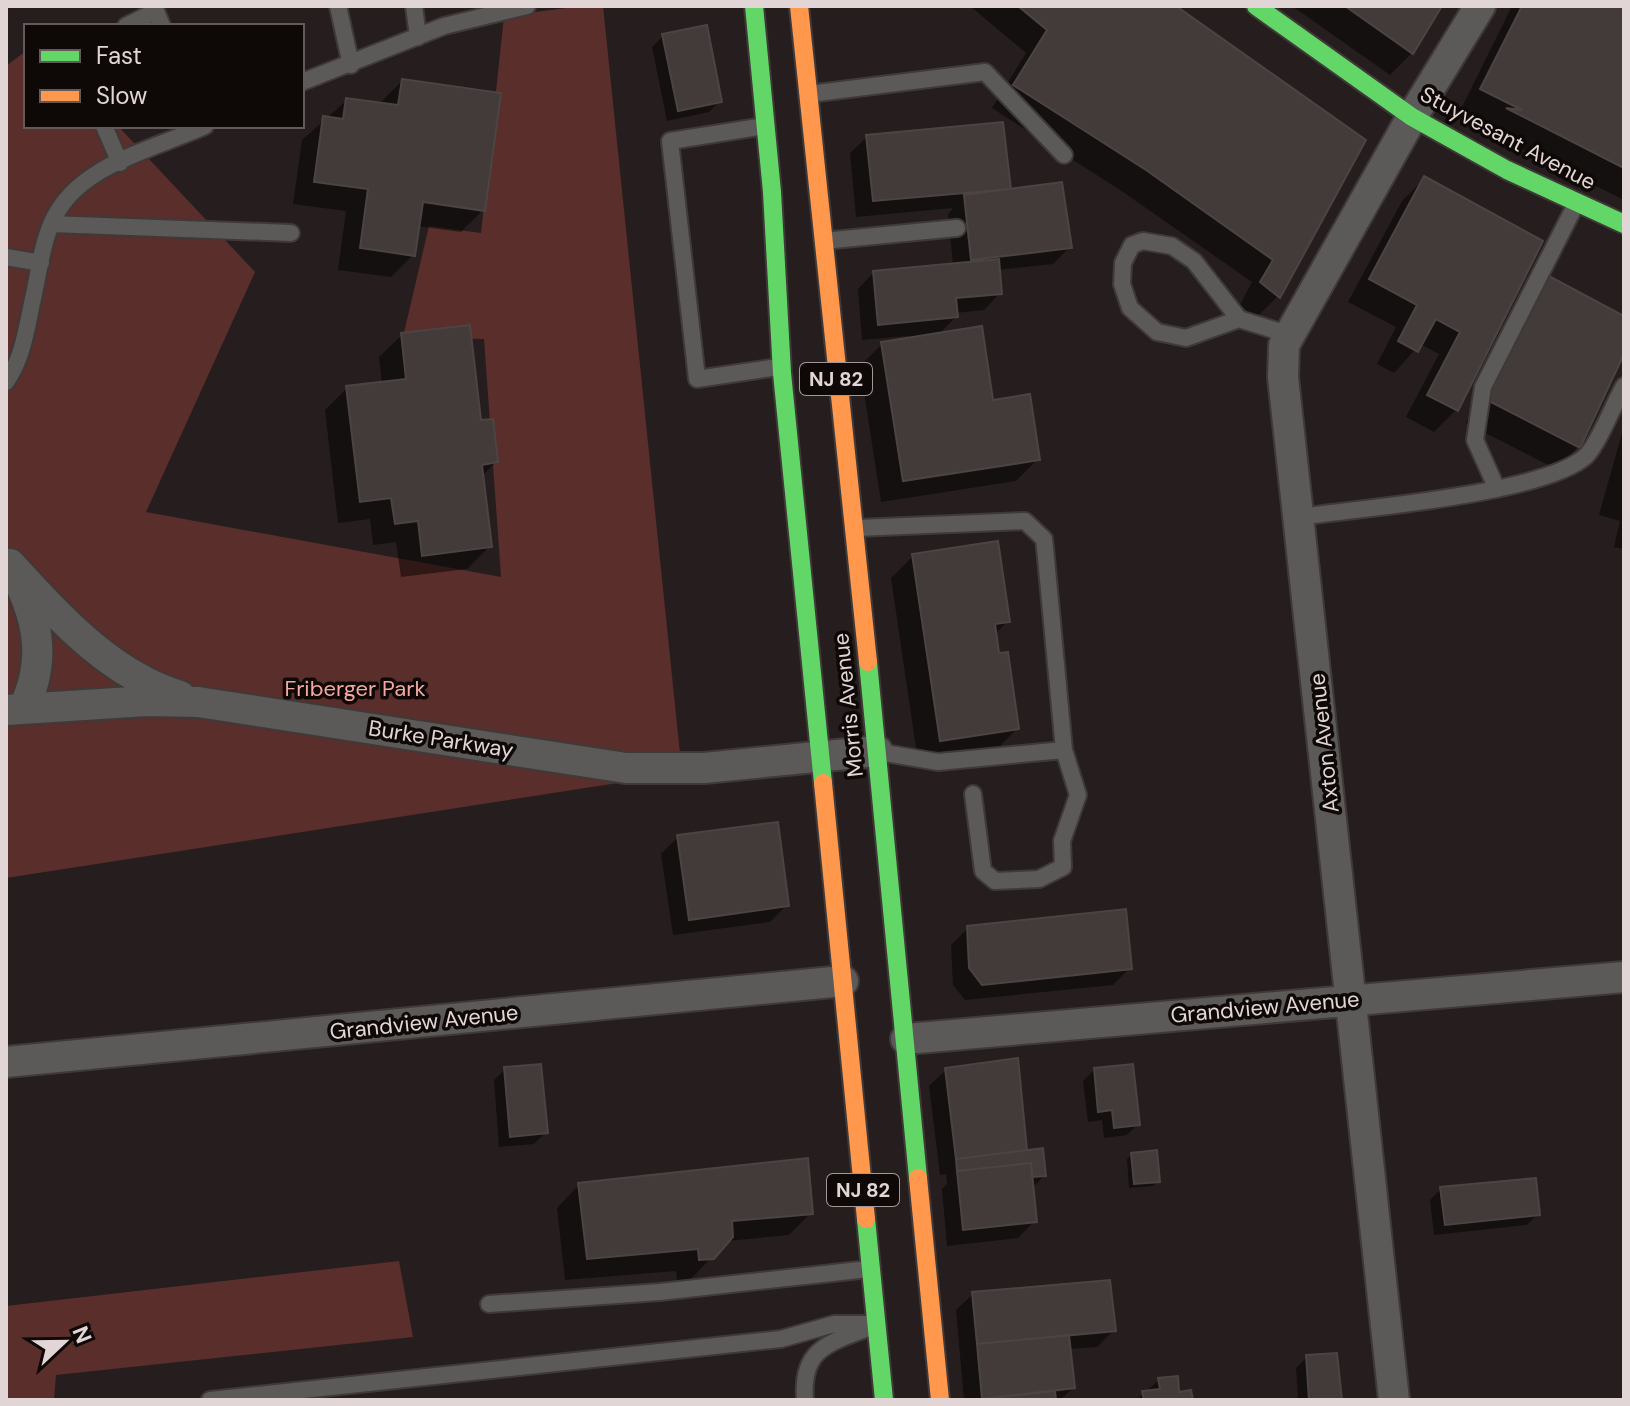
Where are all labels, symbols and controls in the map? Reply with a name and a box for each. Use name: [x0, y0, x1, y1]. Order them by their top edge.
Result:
legend: [24, 24, 304, 128]
text: Fast: [96, 40, 142, 71]
text: Slow: [96, 80, 147, 111]
street label: Stuyvesant Avenue: [1415, 80, 1601, 196]
road number: NJ 82: [800, 363, 872, 395]
street label: Morris Avenue: [826, 631, 870, 779]
street label: Axton Avenue: [1302, 672, 1346, 814]
park label: Friberger Park: [284, 674, 426, 703]
street label: Burke Parkway: [366, 713, 516, 765]
street label: Grandview Avenue: [1169, 984, 1361, 1030]
street label: Grandview Avenue: [328, 998, 520, 1046]
road number: NJ 82: [827, 1174, 899, 1206]
north arrow: [24, 1302, 104, 1382]
text: N: [66, 1322, 99, 1348]

